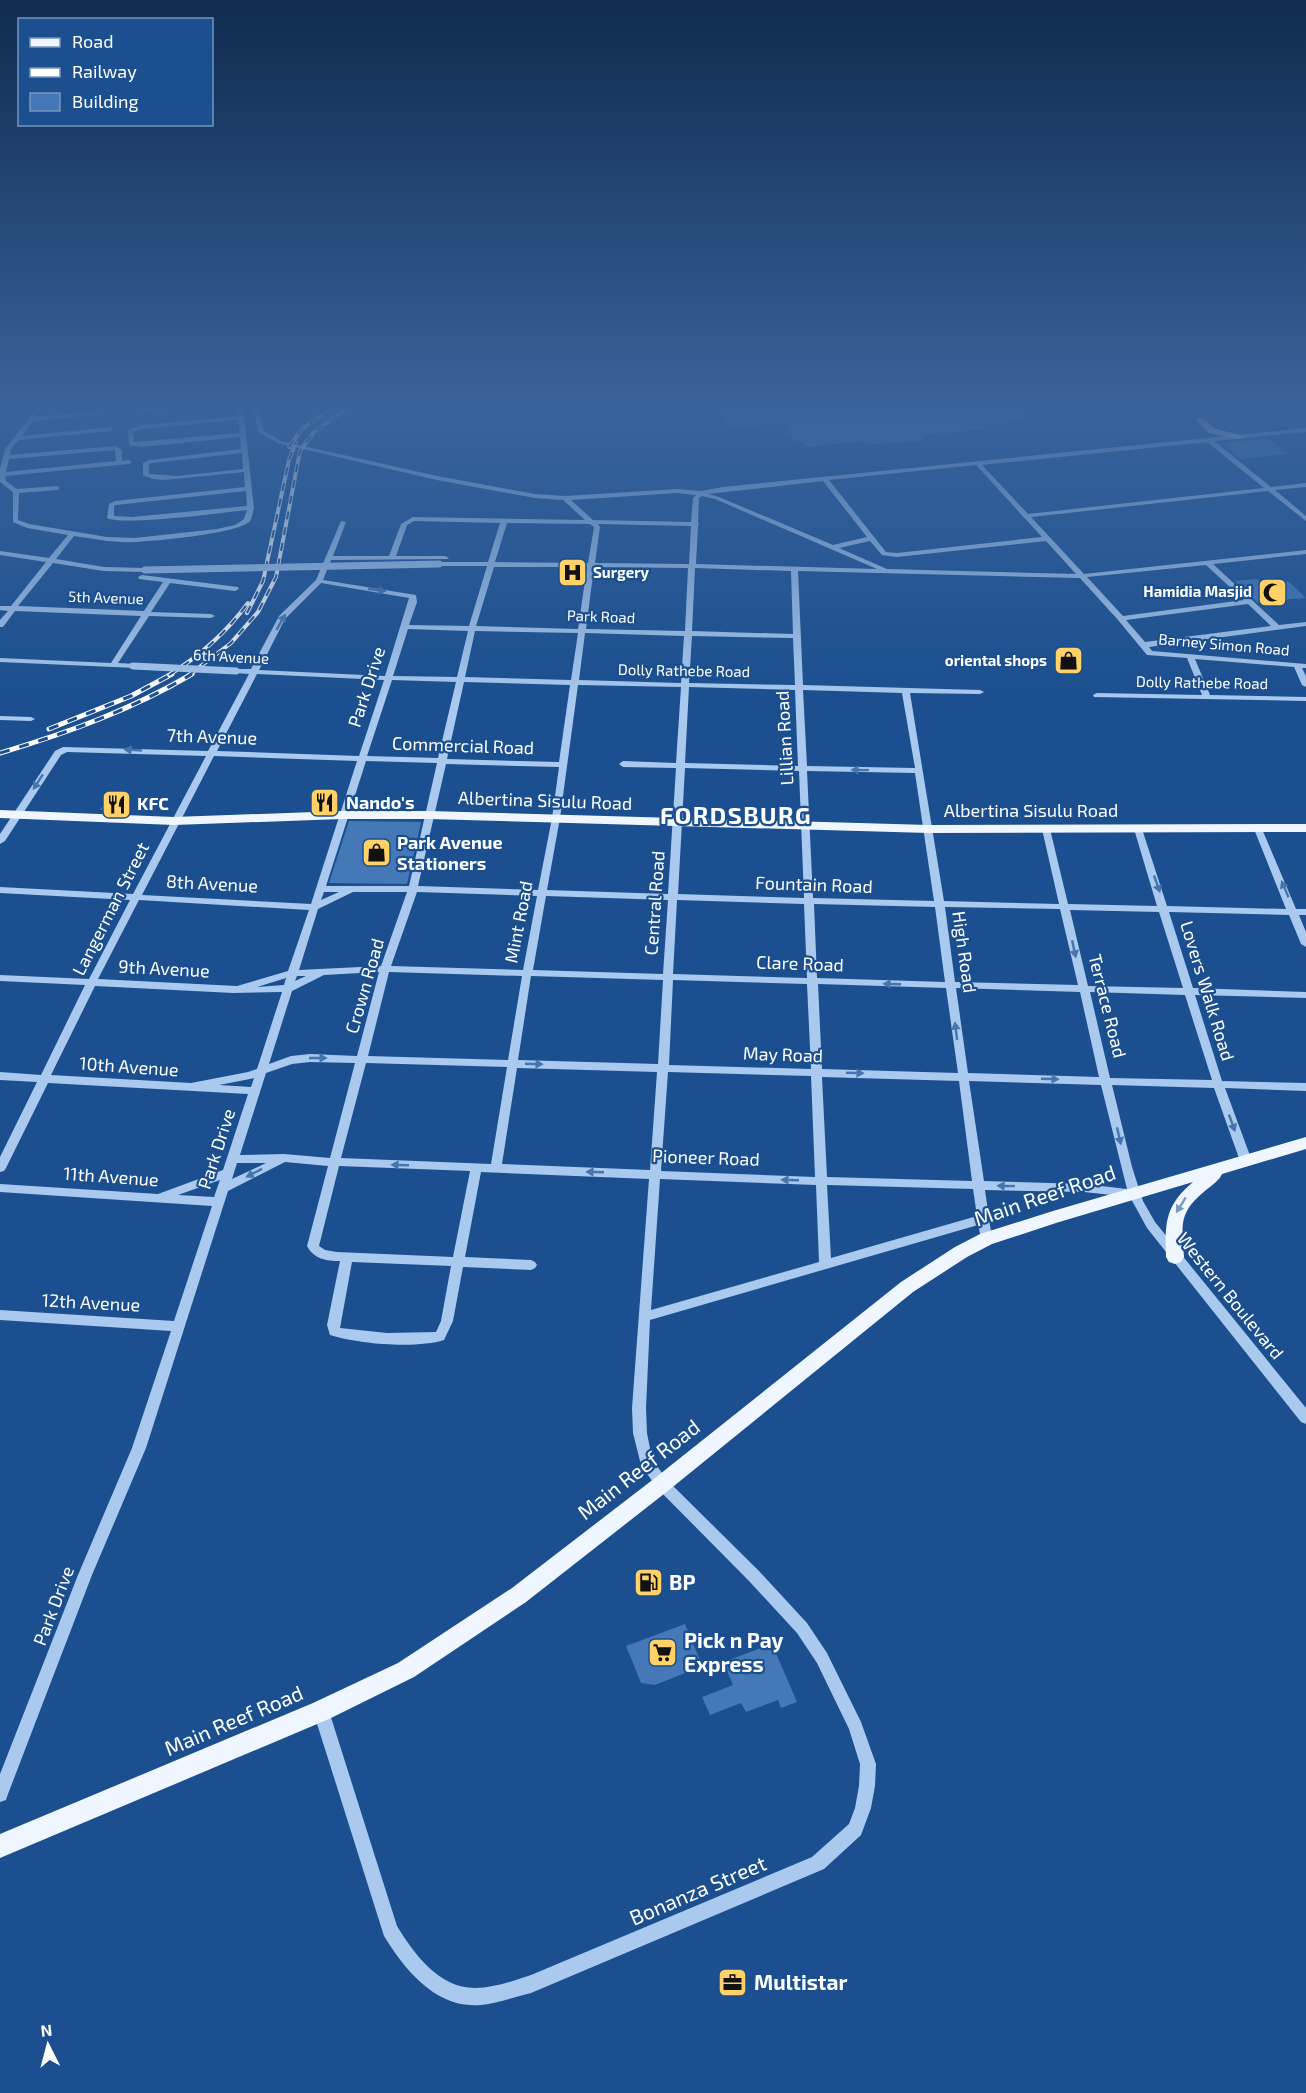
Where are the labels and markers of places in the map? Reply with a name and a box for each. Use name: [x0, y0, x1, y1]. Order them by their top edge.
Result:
hospital icon: Surgery: [556, 557, 588, 589]
place label: Surgery: [593, 563, 650, 582]
mosque icon: Hamidia Masjid: [1257, 576, 1289, 608]
place label: Hamidia Masjid: [1143, 582, 1252, 600]
shop icon: oriental shops: [1052, 645, 1084, 677]
place label: oriental shops: [945, 651, 1047, 669]
restaurant icon: Nando's: [309, 787, 341, 819]
restaurant icon: KFC: [100, 788, 132, 820]
place label: Nando's: [346, 791, 414, 813]
place label: KFC: [137, 792, 169, 814]
place label: Park Avenue Stationers: [397, 831, 503, 874]
shop icon: Park Avenue Stationers: [360, 837, 392, 869]
fuel station icon: BP: [632, 1567, 664, 1599]
place label: BP: [669, 1569, 695, 1594]
place label: Pick n Pay Express: [684, 1627, 784, 1676]
supermarket icon: Pick n Pay Express: [647, 1637, 679, 1669]
office icon: Multistar: [717, 1967, 749, 1999]
place label: Multistar: [754, 1969, 847, 1994]

